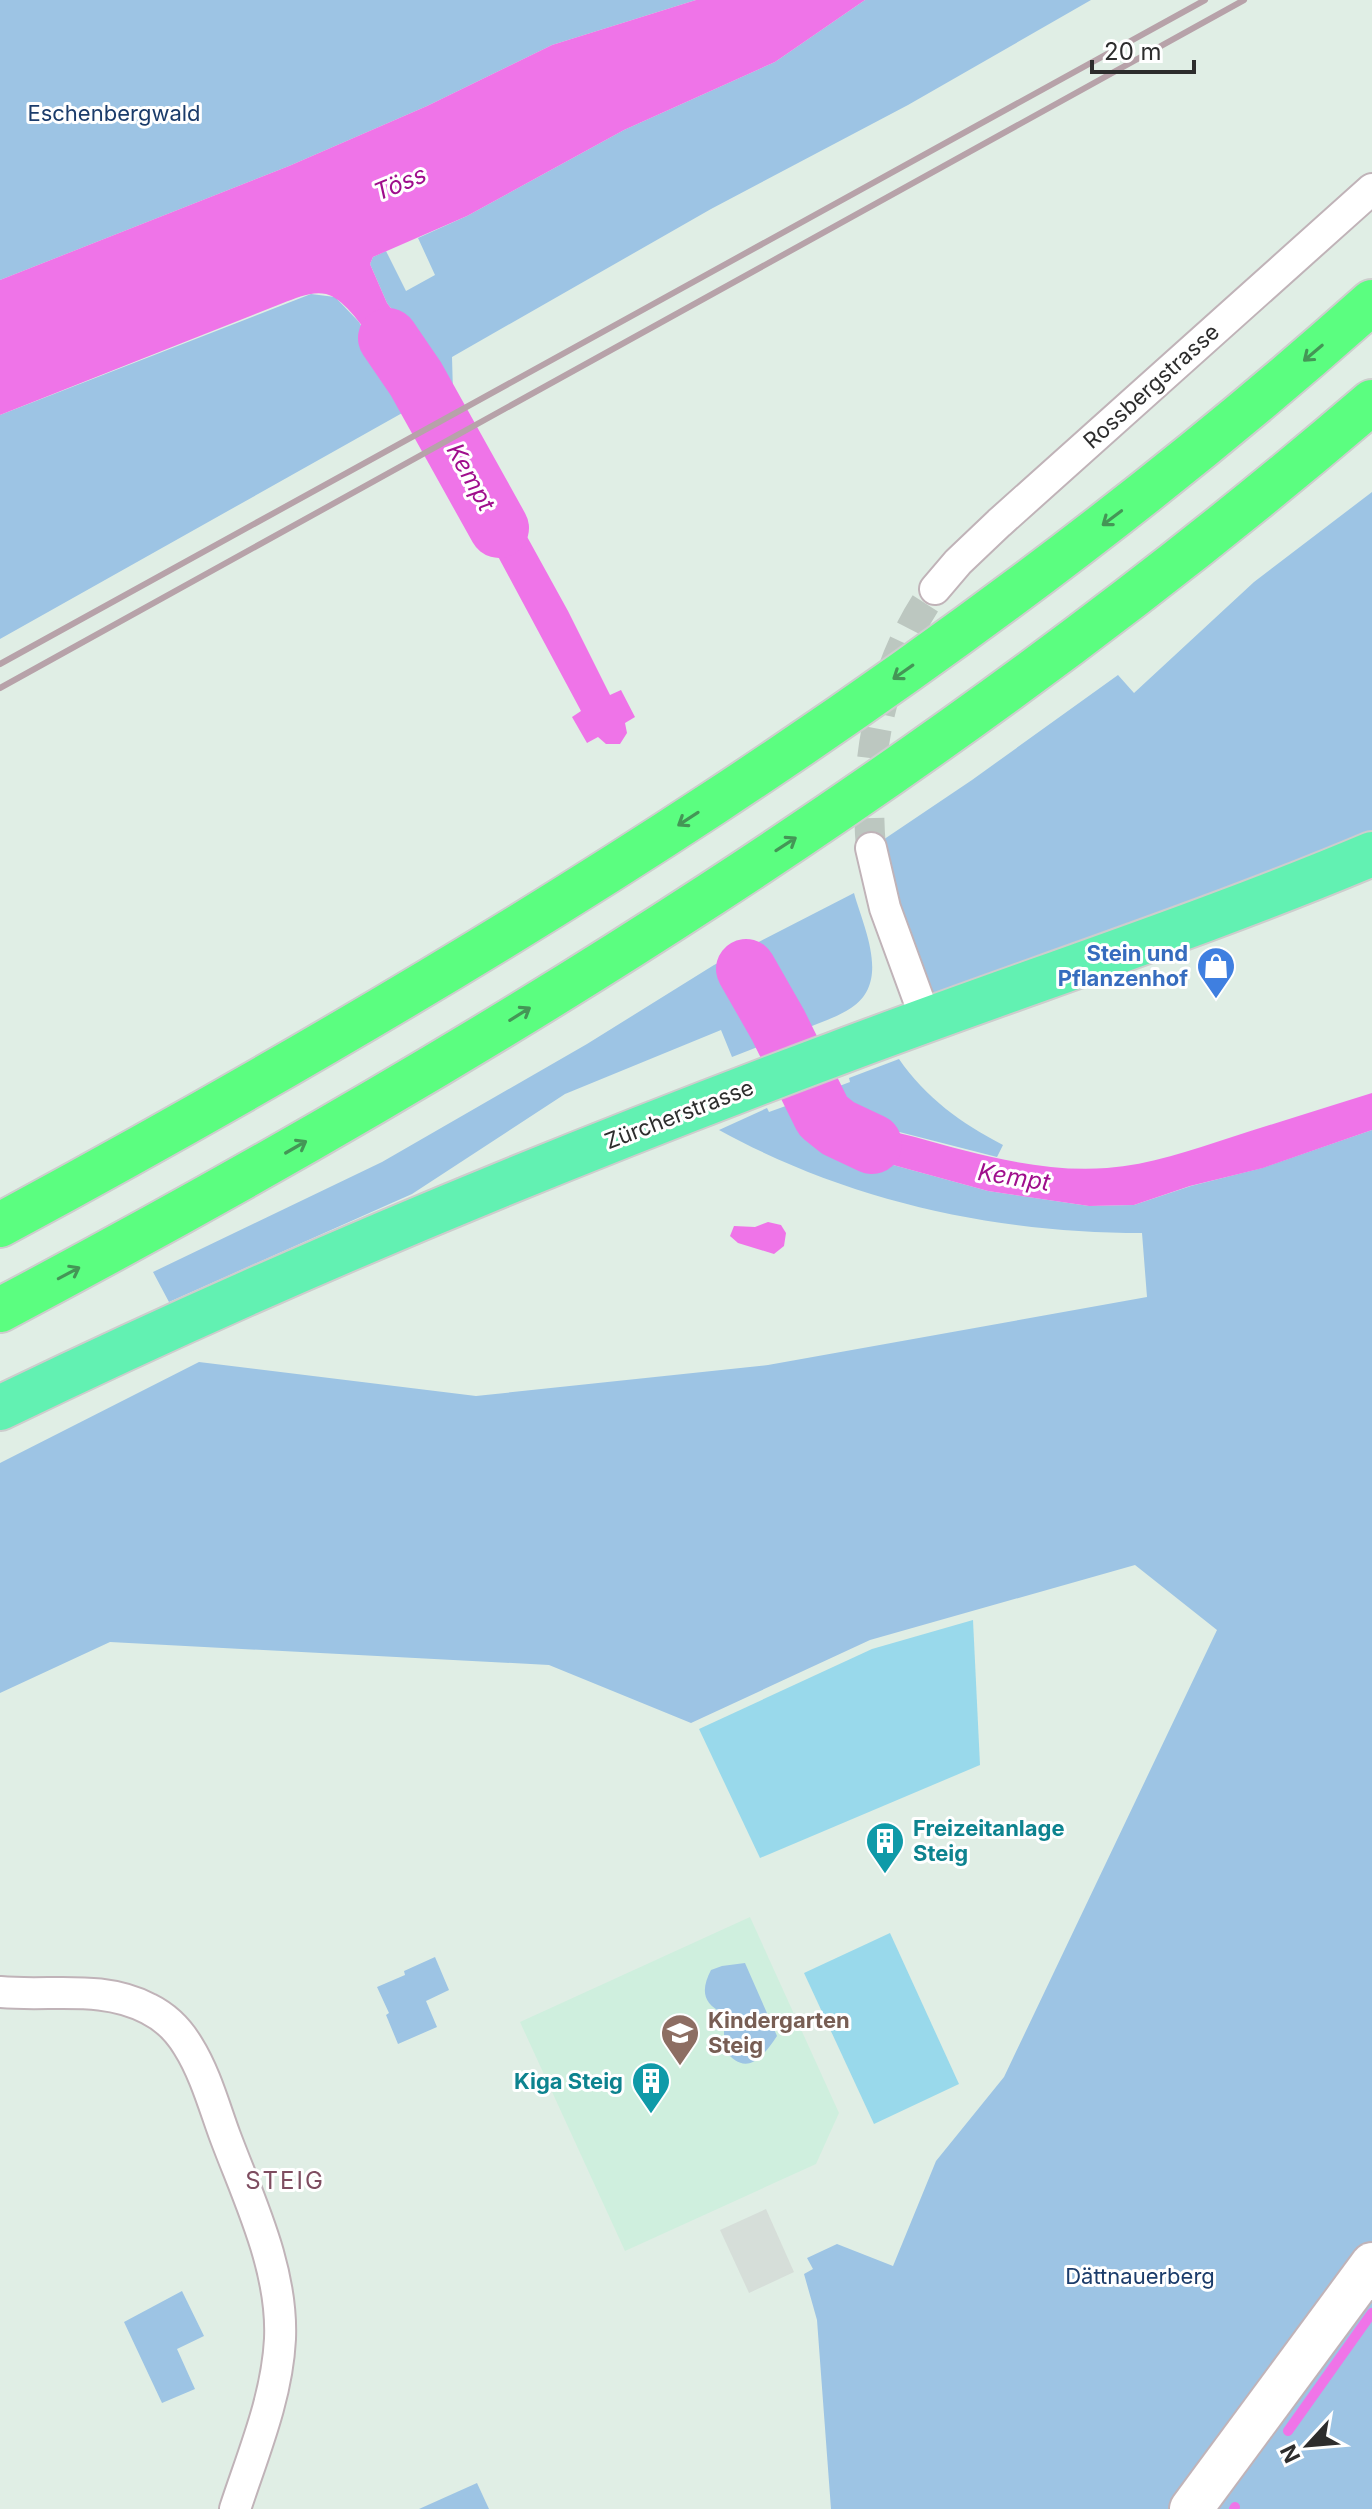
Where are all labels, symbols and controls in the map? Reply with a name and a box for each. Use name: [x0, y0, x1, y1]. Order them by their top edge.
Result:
scale bar: [1092, 24, 1194, 74]
text: 20 m: [1104, 37, 1162, 66]
park label: Eschenbergwald: [27, 100, 201, 126]
water label: Töss: [370, 159, 430, 207]
street label: Rossbergstrasse: [1078, 318, 1224, 454]
one-way arrow: [1303, 344, 1324, 362]
water label: Kempt: [441, 438, 502, 517]
one-way arrow: [1102, 509, 1123, 526]
one-way arrow: [892, 664, 914, 680]
one-way arrow: [677, 811, 700, 827]
one-way arrow: [774, 836, 797, 852]
place label: Stein und Pflanzenhof: [1058, 940, 1188, 991]
shop icon: Stein und Pflanzenhof: [1195, 945, 1237, 1000]
one-way arrow: [508, 1006, 530, 1023]
street label: Zürcherstrasse: [601, 1074, 757, 1154]
one-way arrow: [284, 1139, 307, 1155]
water label: Kempt: [976, 1157, 1053, 1197]
one-way arrow: [56, 1265, 80, 1281]
place label: Freizeitanlage Steig: [913, 1815, 1065, 1866]
building icon: Freizeitanlage Steig: [864, 1820, 906, 1875]
place label: Kindergarten Steig: [708, 2007, 850, 2058]
school or university icon: Kindergarten Steig: [659, 2012, 701, 2067]
building icon: Kiga Steig: [630, 2060, 672, 2115]
place label: Kiga Steig: [514, 2068, 623, 2094]
district label: STEIG: [245, 2166, 325, 2195]
park label: Dättnauerberg: [1065, 2263, 1215, 2289]
north arrow: [1268, 2405, 1348, 2485]
text: N: [1275, 2441, 1305, 2467]

